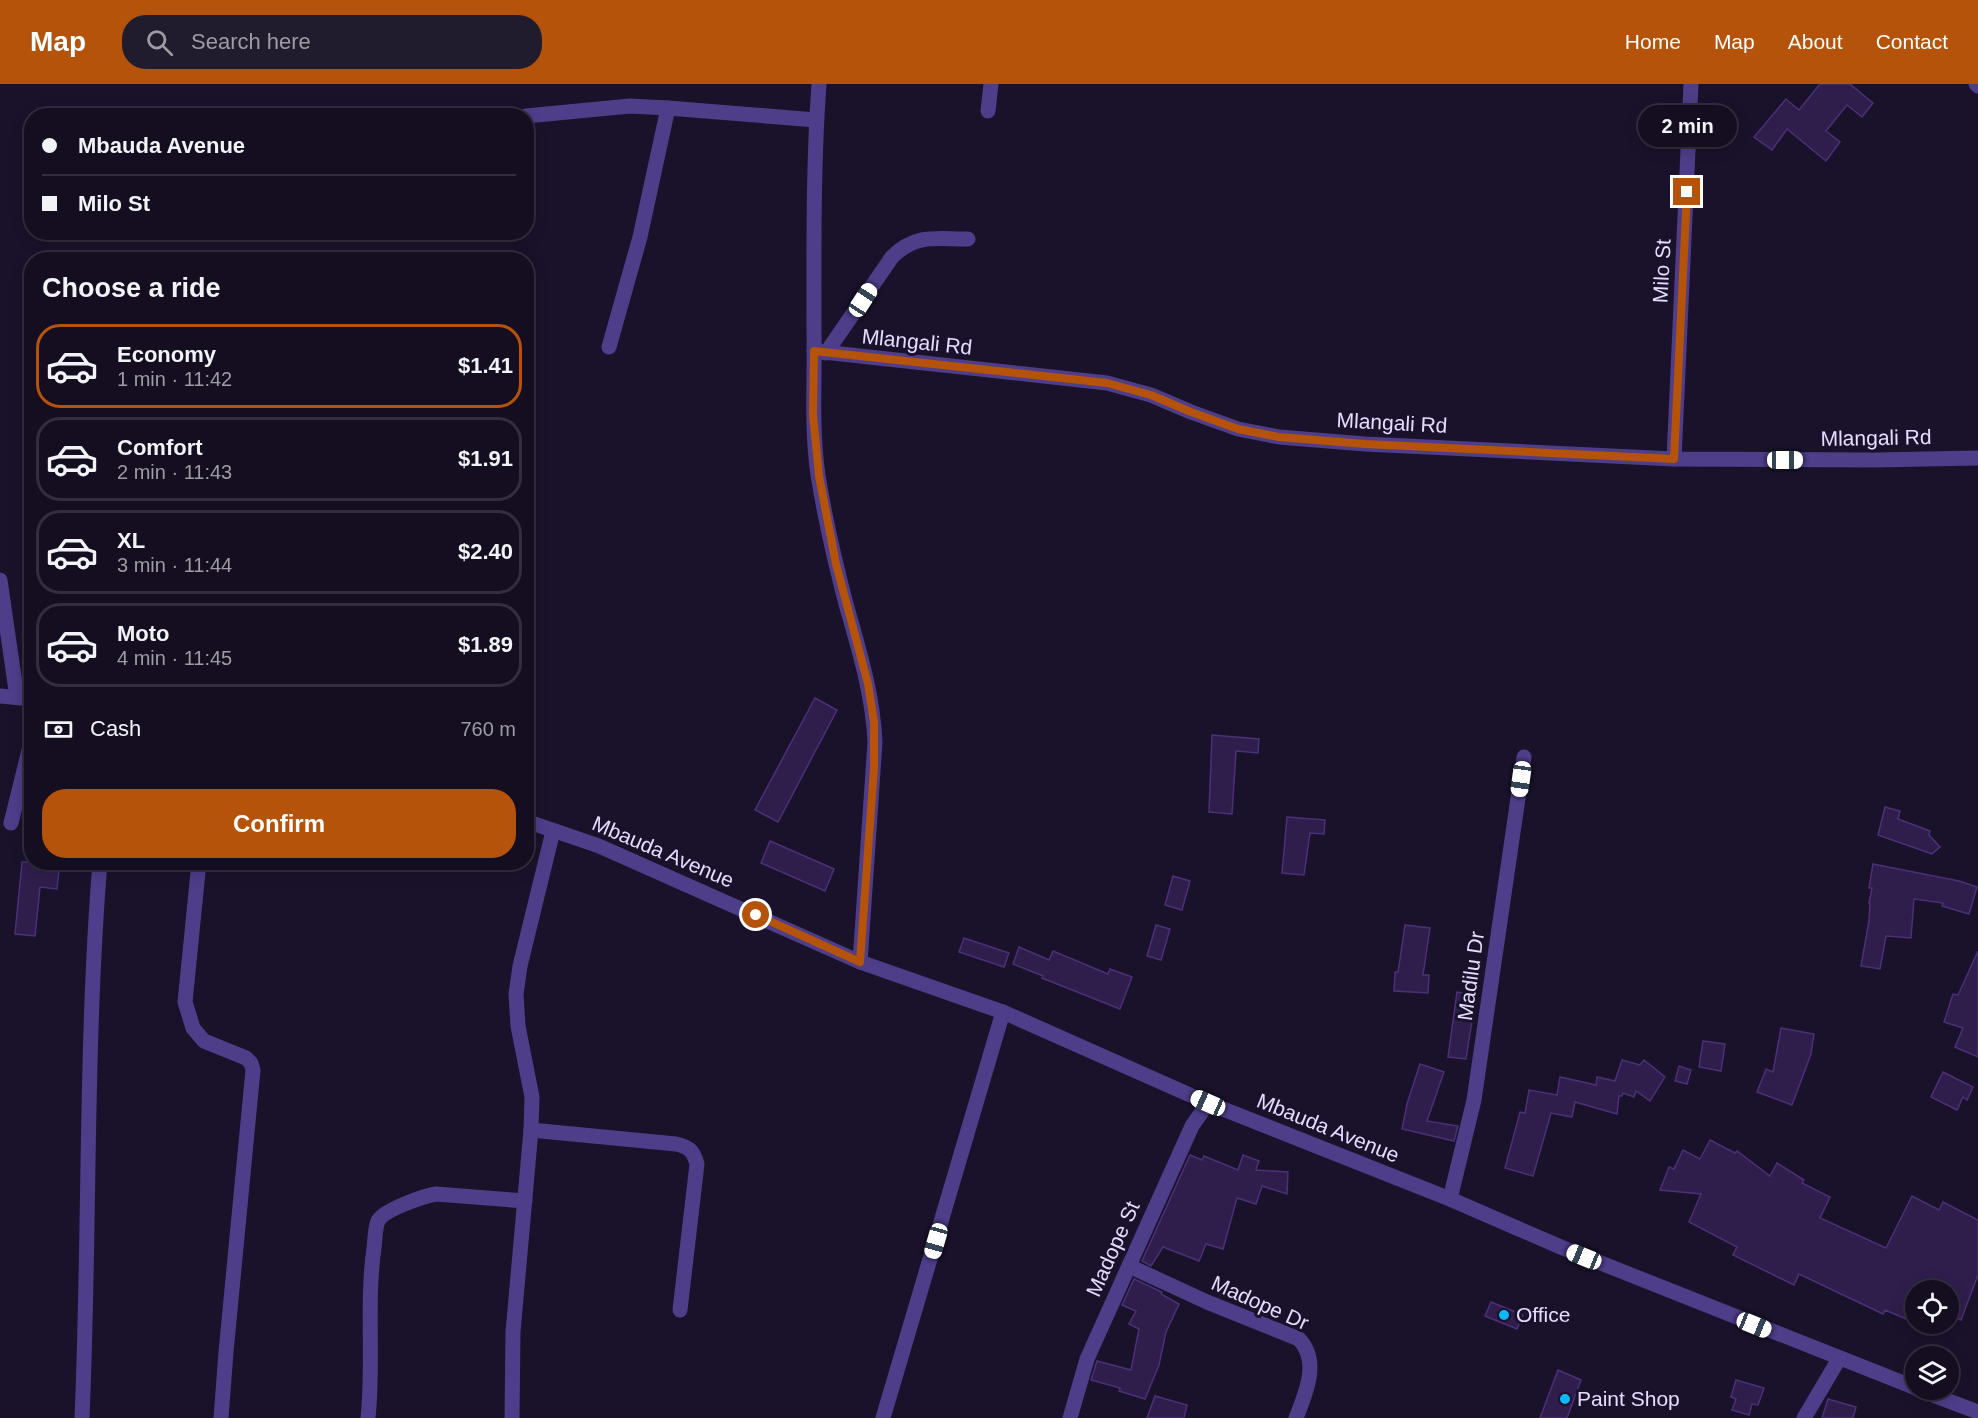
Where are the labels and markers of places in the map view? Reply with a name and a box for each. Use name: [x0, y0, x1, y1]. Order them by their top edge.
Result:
place label: Office: [1516, 1303, 1570, 1326]
marker: Office: [1497, 1308, 1511, 1322]
place label: Paint Shop: [1577, 1387, 1680, 1410]
marker: Paint Shop: [1558, 1392, 1572, 1406]

